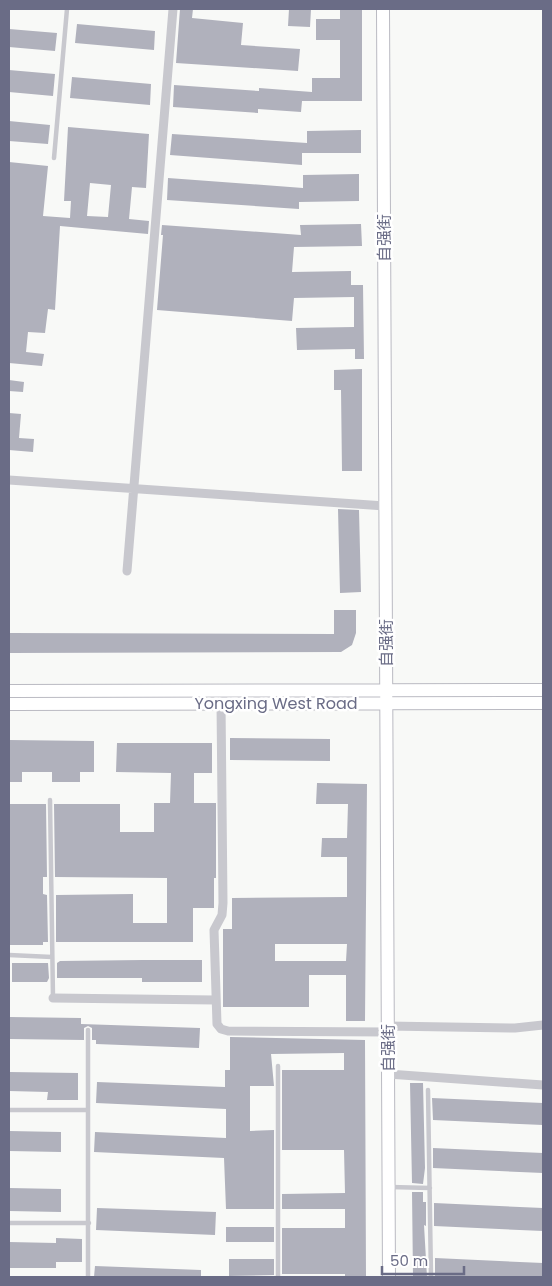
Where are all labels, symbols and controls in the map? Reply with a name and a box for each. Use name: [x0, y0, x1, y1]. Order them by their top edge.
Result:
street label: 自强街: [373, 214, 396, 262]
street label: 自强街: [375, 619, 398, 667]
street label: Yongxing West Road: [194, 692, 358, 715]
street label: 自强街: [377, 1024, 400, 1072]
scale bar: [382, 1244, 464, 1276]
text: 50 m: [390, 1250, 428, 1271]

